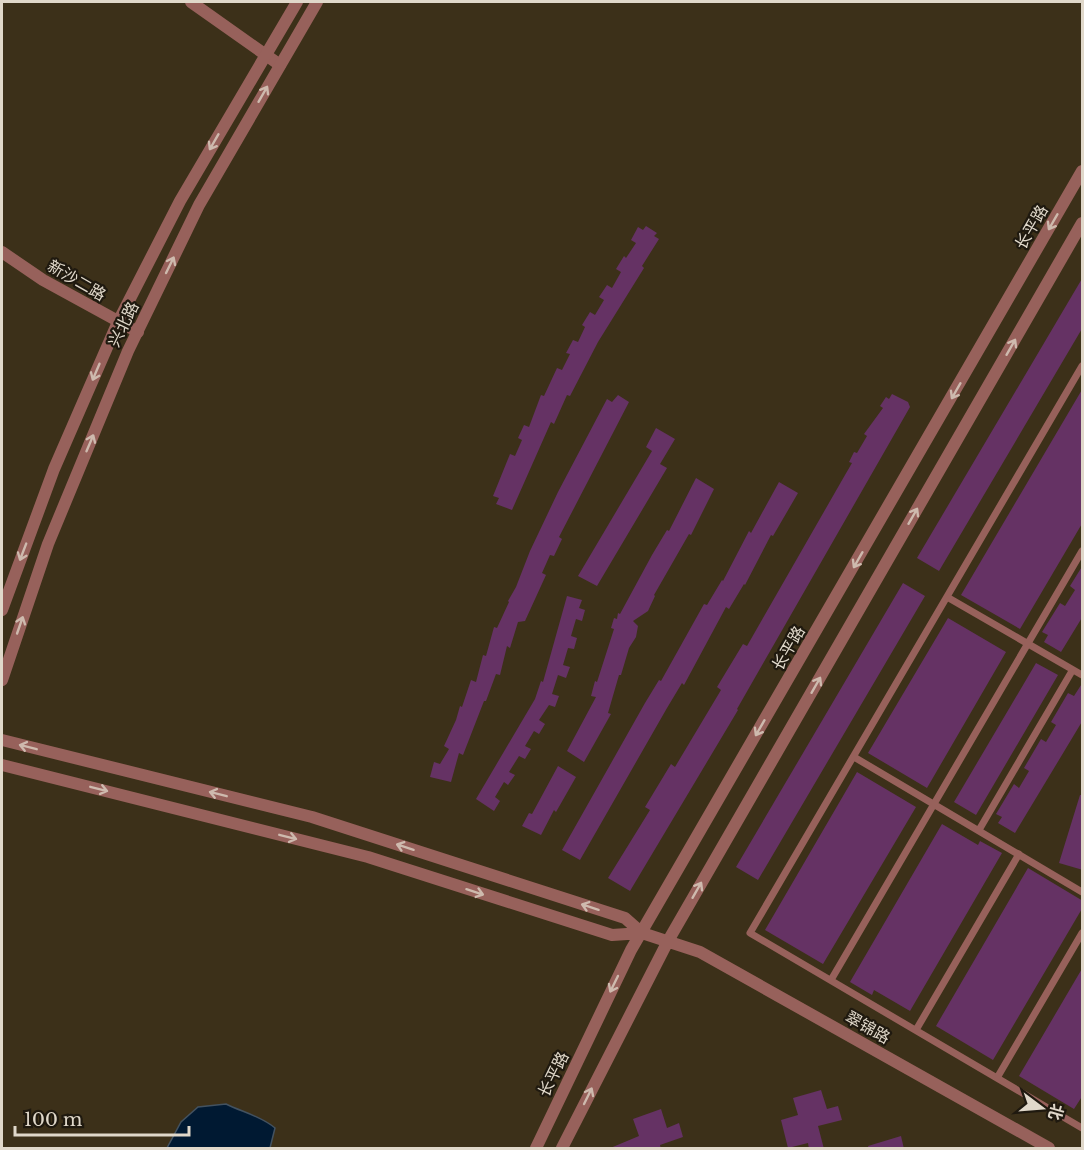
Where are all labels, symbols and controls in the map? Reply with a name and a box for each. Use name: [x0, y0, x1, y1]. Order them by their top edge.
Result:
one-way arrow: [258, 86, 270, 103]
one-way arrow: [208, 133, 219, 151]
street label: 长平路: [1010, 201, 1052, 253]
one-way arrow: [1047, 213, 1059, 230]
street label: 新沙二路: [44, 255, 110, 305]
one-way arrow: [165, 257, 177, 275]
street label: 兴北路: [103, 298, 143, 350]
one-way arrow: [1005, 339, 1017, 356]
one-way arrow: [90, 363, 101, 381]
one-way arrow: [949, 382, 961, 399]
one-way arrow: [85, 434, 96, 452]
one-way arrow: [907, 508, 919, 525]
one-way arrow: [16, 543, 27, 561]
one-way arrow: [852, 550, 863, 568]
one-way arrow: [16, 616, 27, 635]
street label: 长平路: [767, 622, 809, 674]
one-way arrow: [810, 677, 822, 694]
one-way arrow: [754, 719, 766, 736]
one-way arrow: [19, 740, 38, 752]
one-way arrow: [89, 784, 108, 796]
one-way arrow: [208, 787, 227, 799]
one-way arrow: [278, 832, 297, 843]
one-way arrow: [396, 841, 415, 852]
one-way arrow: [691, 882, 703, 899]
one-way arrow: [465, 887, 484, 898]
one-way arrow: [581, 901, 600, 912]
one-way arrow: [608, 975, 620, 993]
street label: 翠锦路: [842, 1007, 894, 1047]
street label: 长平路: [533, 1048, 573, 1100]
north arrow: [1012, 1078, 1072, 1138]
one-way arrow: [582, 1087, 594, 1105]
scale bar: [15, 1099, 189, 1137]
text: 北: [1045, 1102, 1068, 1123]
text: 100 m: [24, 1109, 82, 1131]

